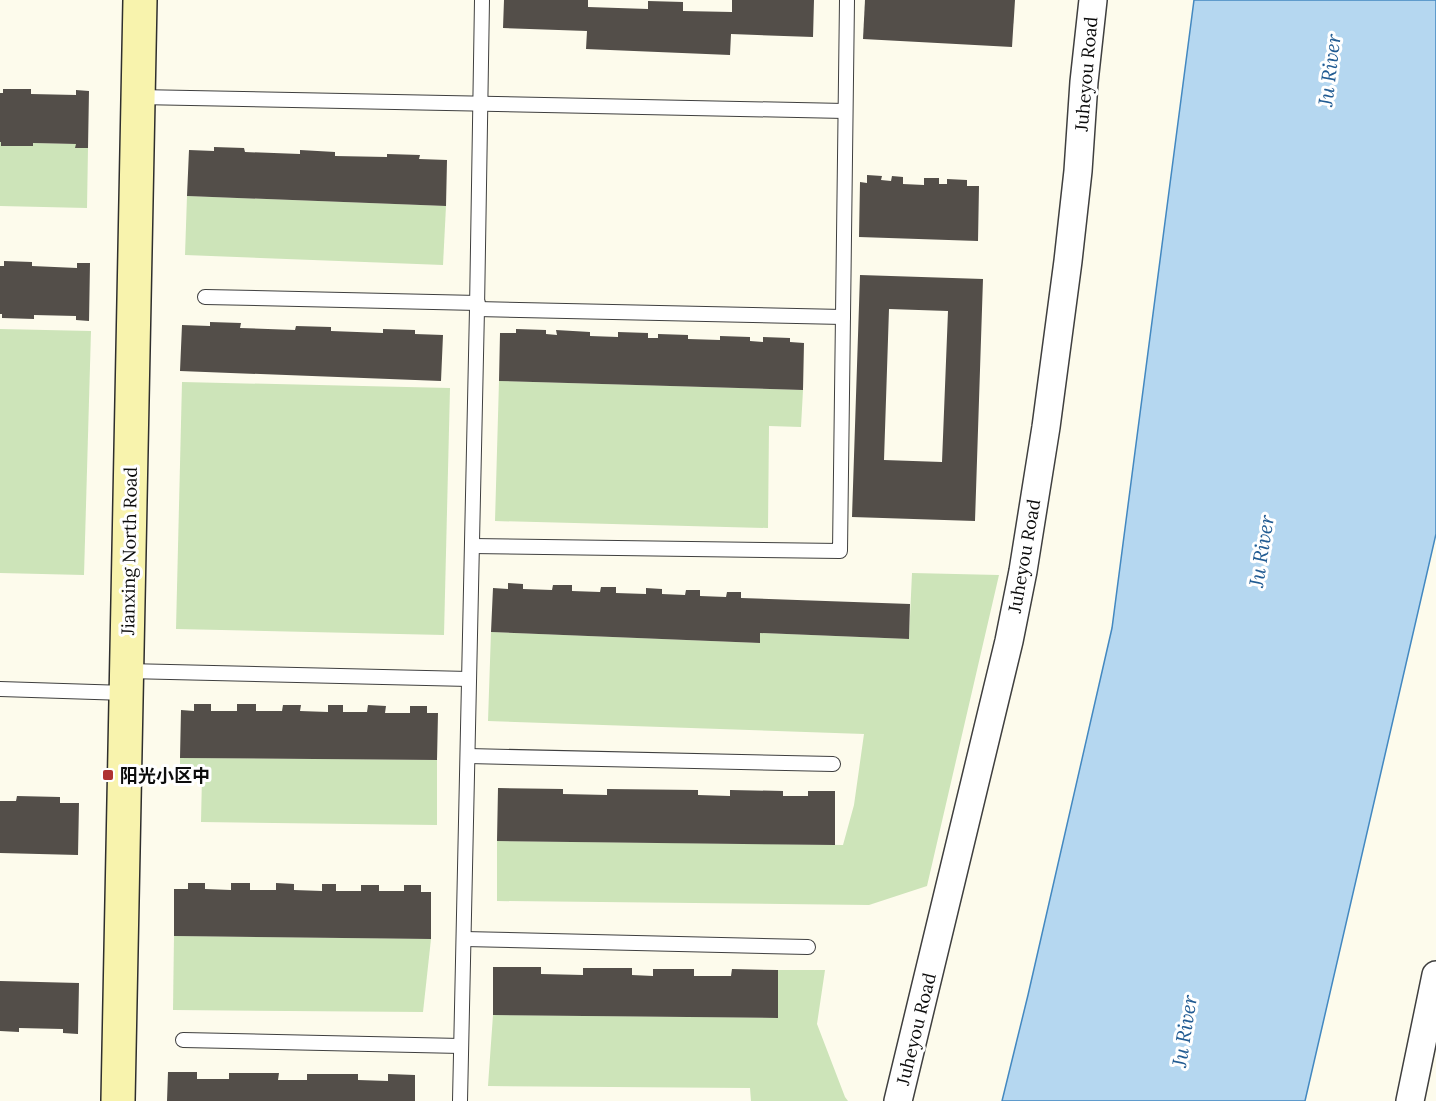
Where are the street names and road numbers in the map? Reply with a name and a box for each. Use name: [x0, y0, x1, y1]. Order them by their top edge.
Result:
street label: Juheyou Road: [1069, 15, 1102, 133]
street label: Jianxing North Road: [116, 466, 142, 636]
street label: Juheyou Road: [1003, 497, 1045, 616]
street label: Juheyou Road: [891, 970, 941, 1089]

